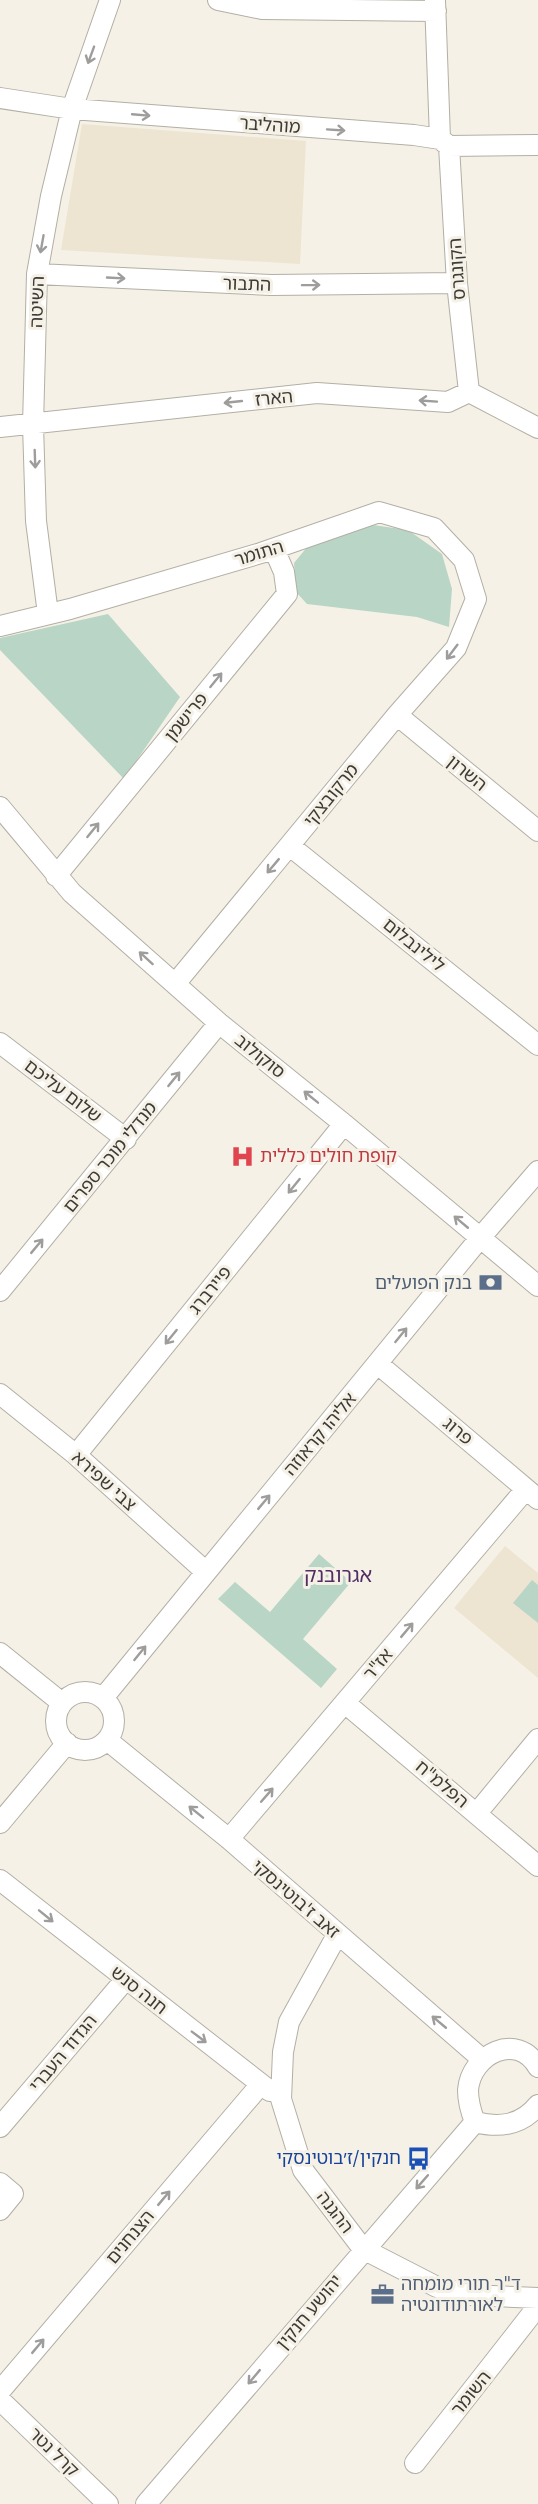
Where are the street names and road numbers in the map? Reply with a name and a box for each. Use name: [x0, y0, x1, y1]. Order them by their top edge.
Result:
street label: מוהליבר: [239, 111, 302, 138]
street label: הקונגרס: [443, 237, 470, 301]
street label: התבור: [222, 271, 272, 296]
street label: השיטה: [24, 275, 49, 329]
street label: הארז: [254, 384, 294, 411]
street label: התומר: [231, 534, 286, 571]
street label: פרישמן: [159, 687, 212, 746]
street label: השרון: [443, 749, 492, 796]
street label: מרקובצקי: [298, 758, 363, 831]
street label: לילינבלום: [379, 913, 450, 977]
street label: סוקולוב: [230, 1028, 290, 1083]
street label: שלום עליכם: [20, 1054, 107, 1127]
street label: מנדלי מוכר ספרים: [58, 1096, 162, 1217]
street label: פיירברג: [183, 1261, 236, 1319]
street label: אליהו קראוזה: [278, 1387, 361, 1480]
street label: פרוג: [439, 1411, 478, 1450]
street label: צבי שפירא: [67, 1446, 141, 1516]
street label: אז"ר: [358, 1643, 397, 1684]
street label: הפלמ"ח: [411, 1755, 474, 1813]
street label: זאב ז'בוטינסקי: [248, 1854, 345, 1943]
street label: חנה סנש: [106, 1960, 172, 2019]
street label: הגדוד העברי: [24, 2009, 102, 2096]
street label: ההגנה: [312, 2186, 359, 2238]
street label: הצנחנים: [100, 2205, 159, 2268]
street label: יהושע חנקין: [271, 2269, 347, 2354]
street label: השומר: [446, 2366, 496, 2420]
street label: קרל נטר: [24, 2422, 84, 2481]

